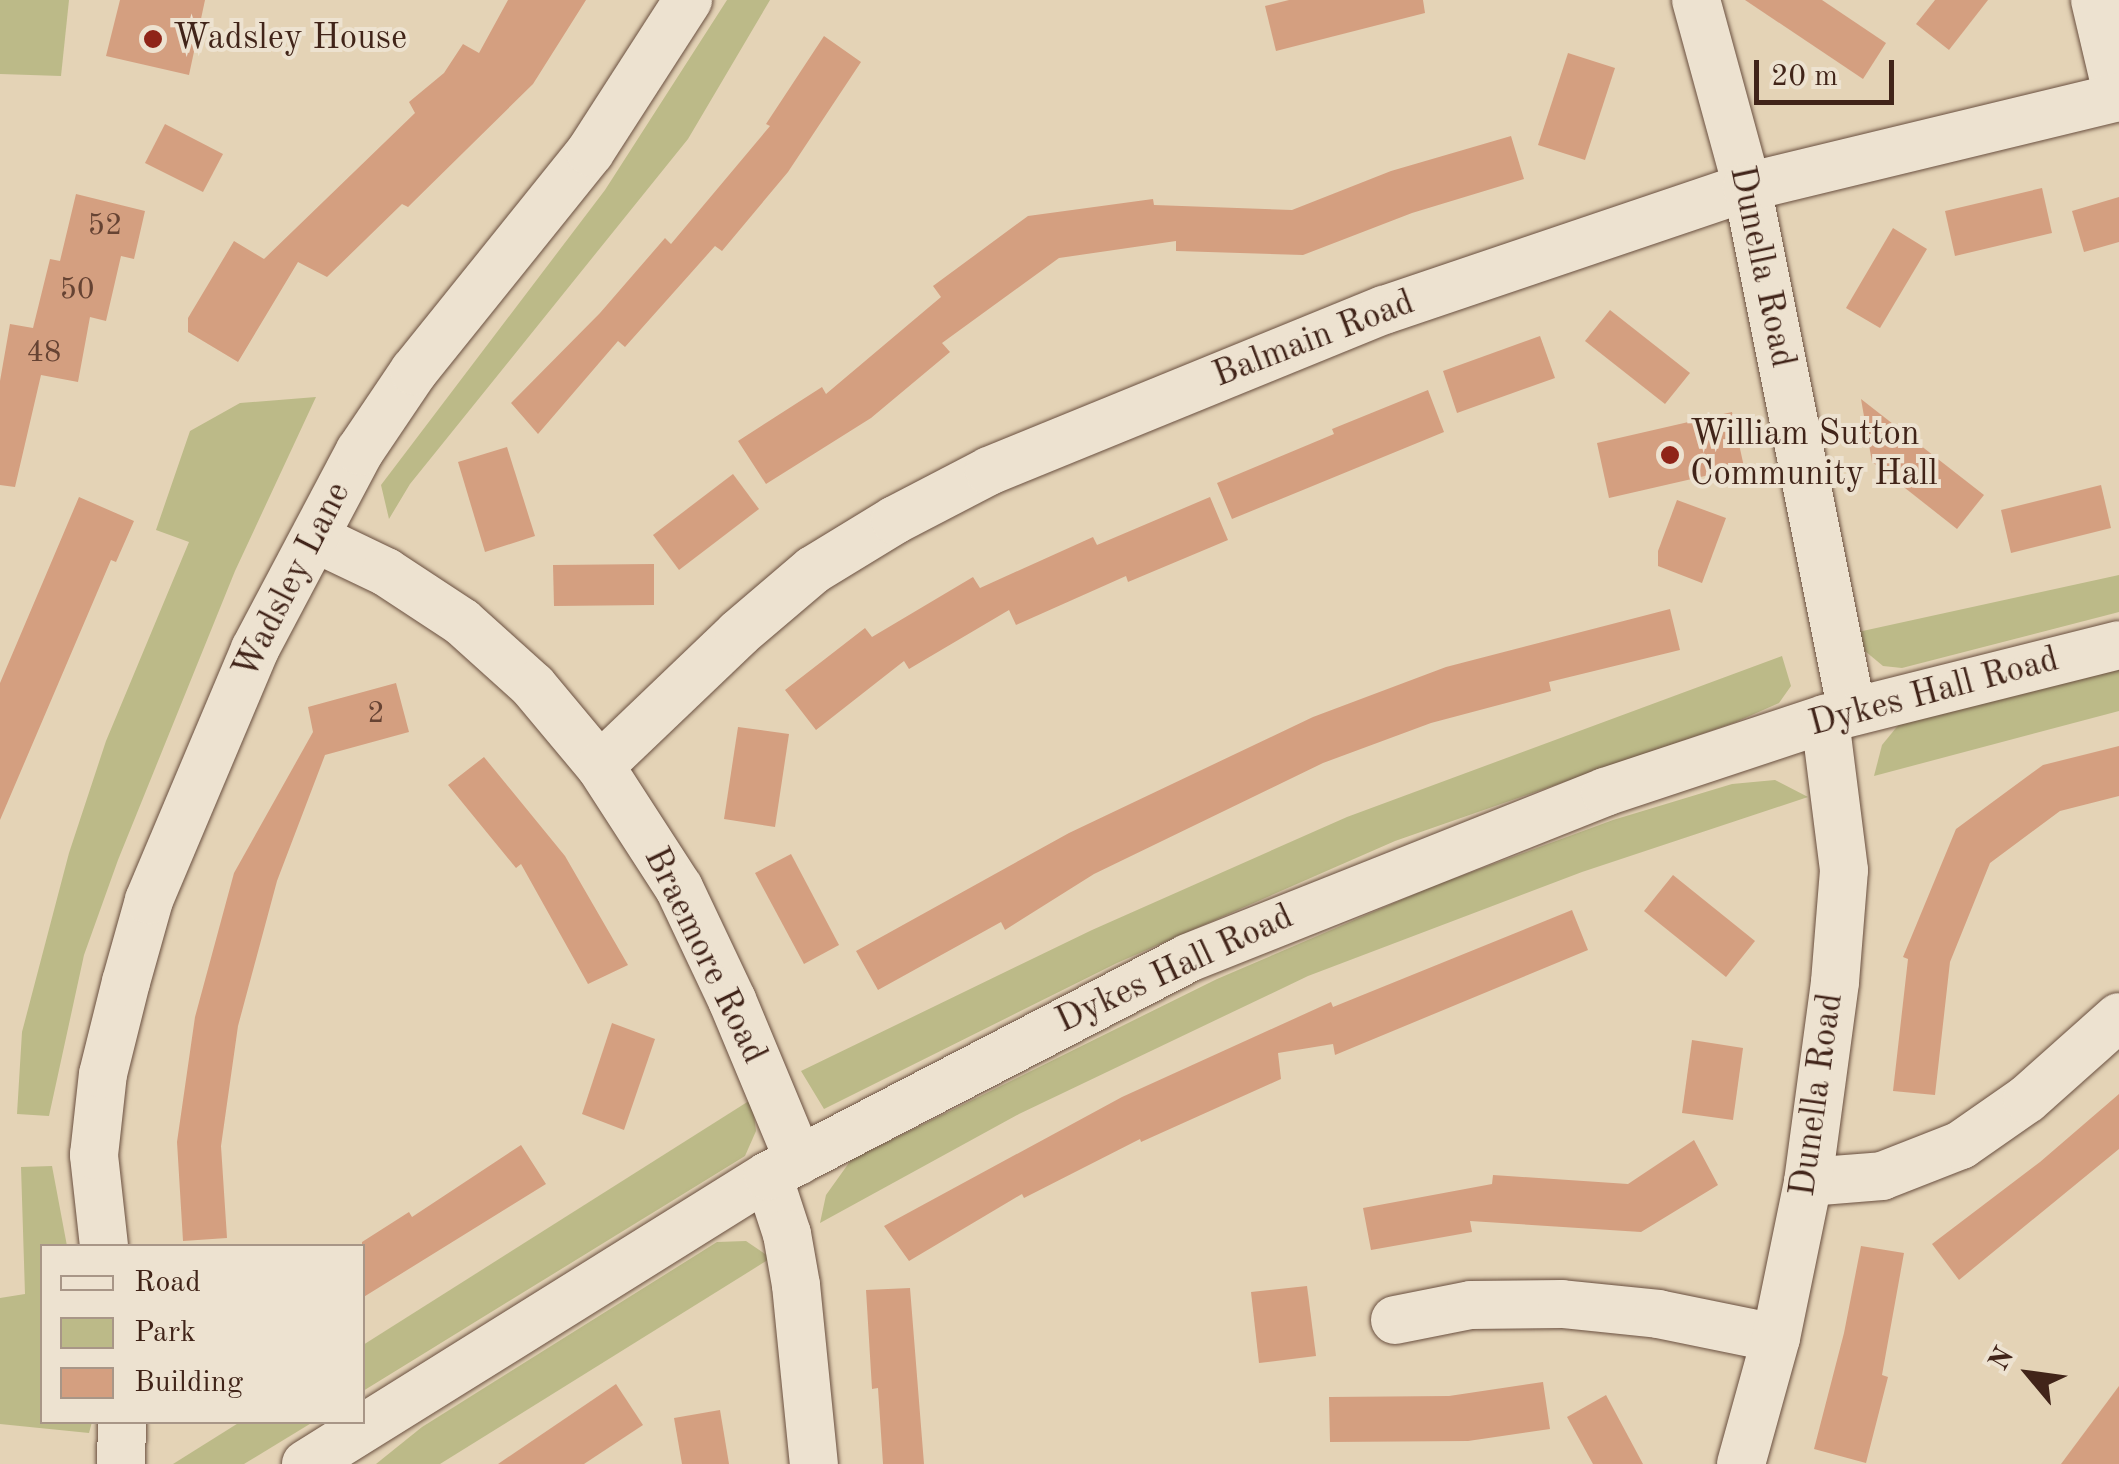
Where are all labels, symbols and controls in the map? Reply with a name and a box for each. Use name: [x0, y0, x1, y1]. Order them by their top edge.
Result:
place label: Wadsley House: [173, 18, 407, 60]
marker: Wadsley House: [142, 28, 164, 50]
scale bar: [1759, 40, 1899, 102]
text: 20 m: [1771, 62, 1838, 92]
street label: Dunella Road: [1719, 162, 1803, 372]
house number: 52: [88, 208, 122, 244]
house number: 50: [60, 272, 94, 308]
street label: Balmain Road: [1207, 282, 1421, 398]
house number: 48: [27, 335, 61, 371]
place label: William Sutton Community Hall: [1690, 414, 1938, 496]
marker: William Sutton Community Hall: [1659, 444, 1681, 466]
street label: Wadsley Lane: [225, 476, 361, 686]
street label: Dykes Hall Road: [1805, 639, 2063, 747]
house number: 2: [367, 696, 385, 732]
street label: Braemore Road: [634, 841, 774, 1071]
street label: Dykes Hall Road: [1050, 897, 1300, 1043]
street label: Dunella Road: [1783, 991, 1853, 1199]
legend: [40, 1244, 365, 1424]
text: Road: [134, 1268, 201, 1298]
text: Park: [134, 1318, 196, 1348]
north arrow: [1979, 1324, 2079, 1424]
text: N: [1985, 1343, 2020, 1376]
text: Building: [134, 1368, 243, 1398]

